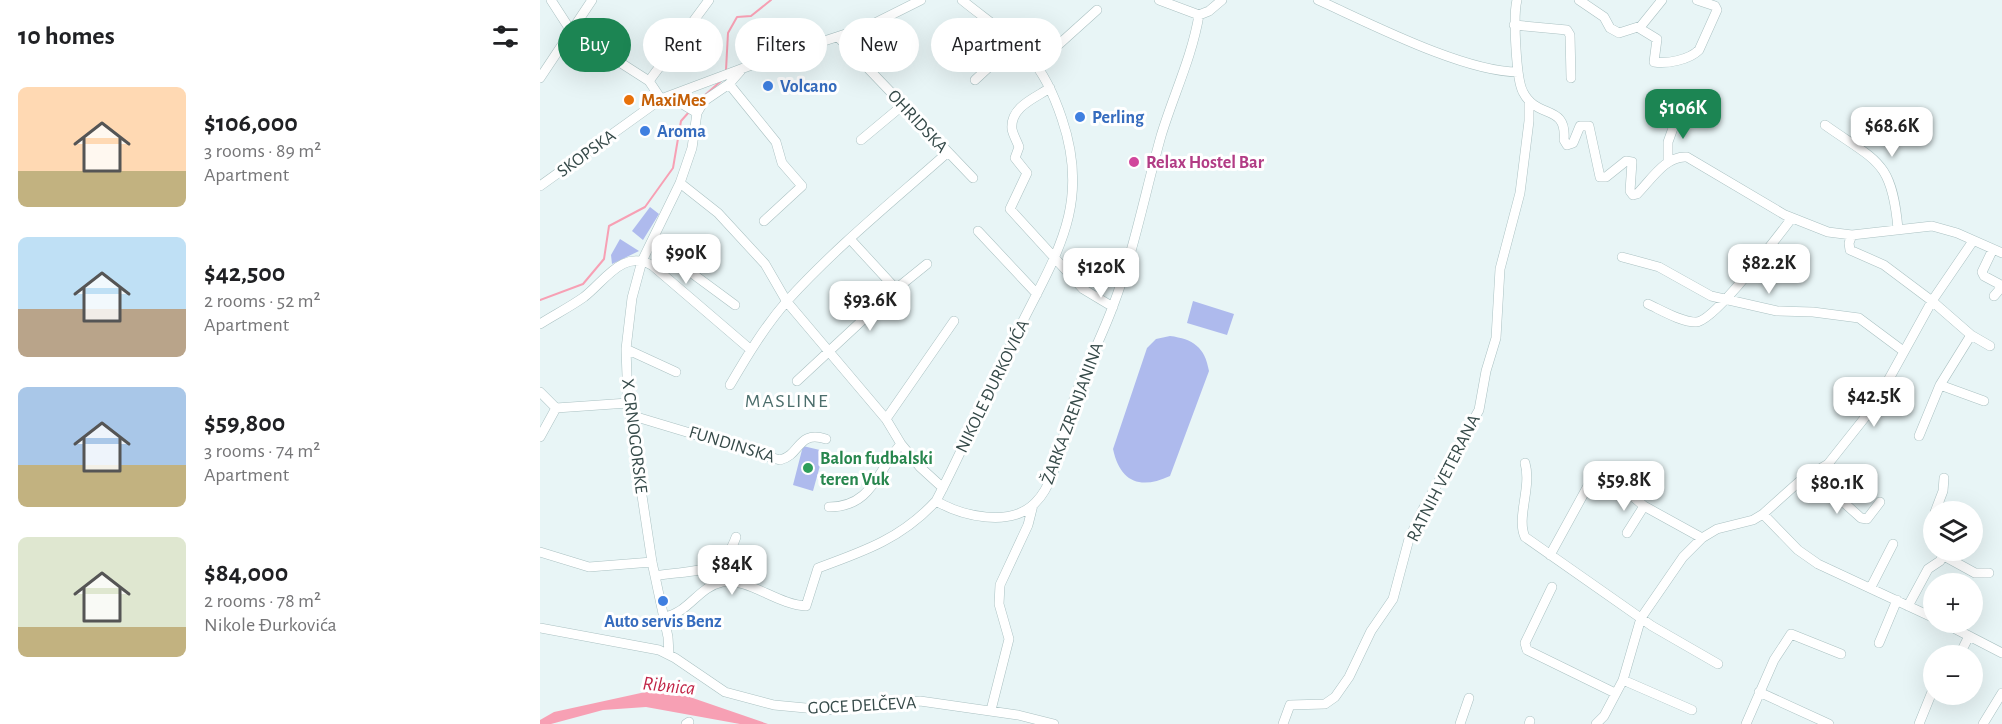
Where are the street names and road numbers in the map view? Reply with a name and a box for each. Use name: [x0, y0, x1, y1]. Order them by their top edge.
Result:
street label: OHRIDSKA: [884, 87, 951, 157]
street label: SKOPSKA: [554, 126, 620, 181]
street label: NIKOLE ĐURKOVIĆA: [950, 315, 1033, 456]
street label: ŽARKA ZRENJANINA: [1036, 339, 1107, 487]
street label: X CRNOGORSKE: [618, 378, 650, 495]
street label: RATNIH VETERANA: [1404, 411, 1484, 545]
street label: FUNDINSKA: [687, 423, 777, 467]
street label: GOCE DELČEVA: [807, 691, 917, 718]

